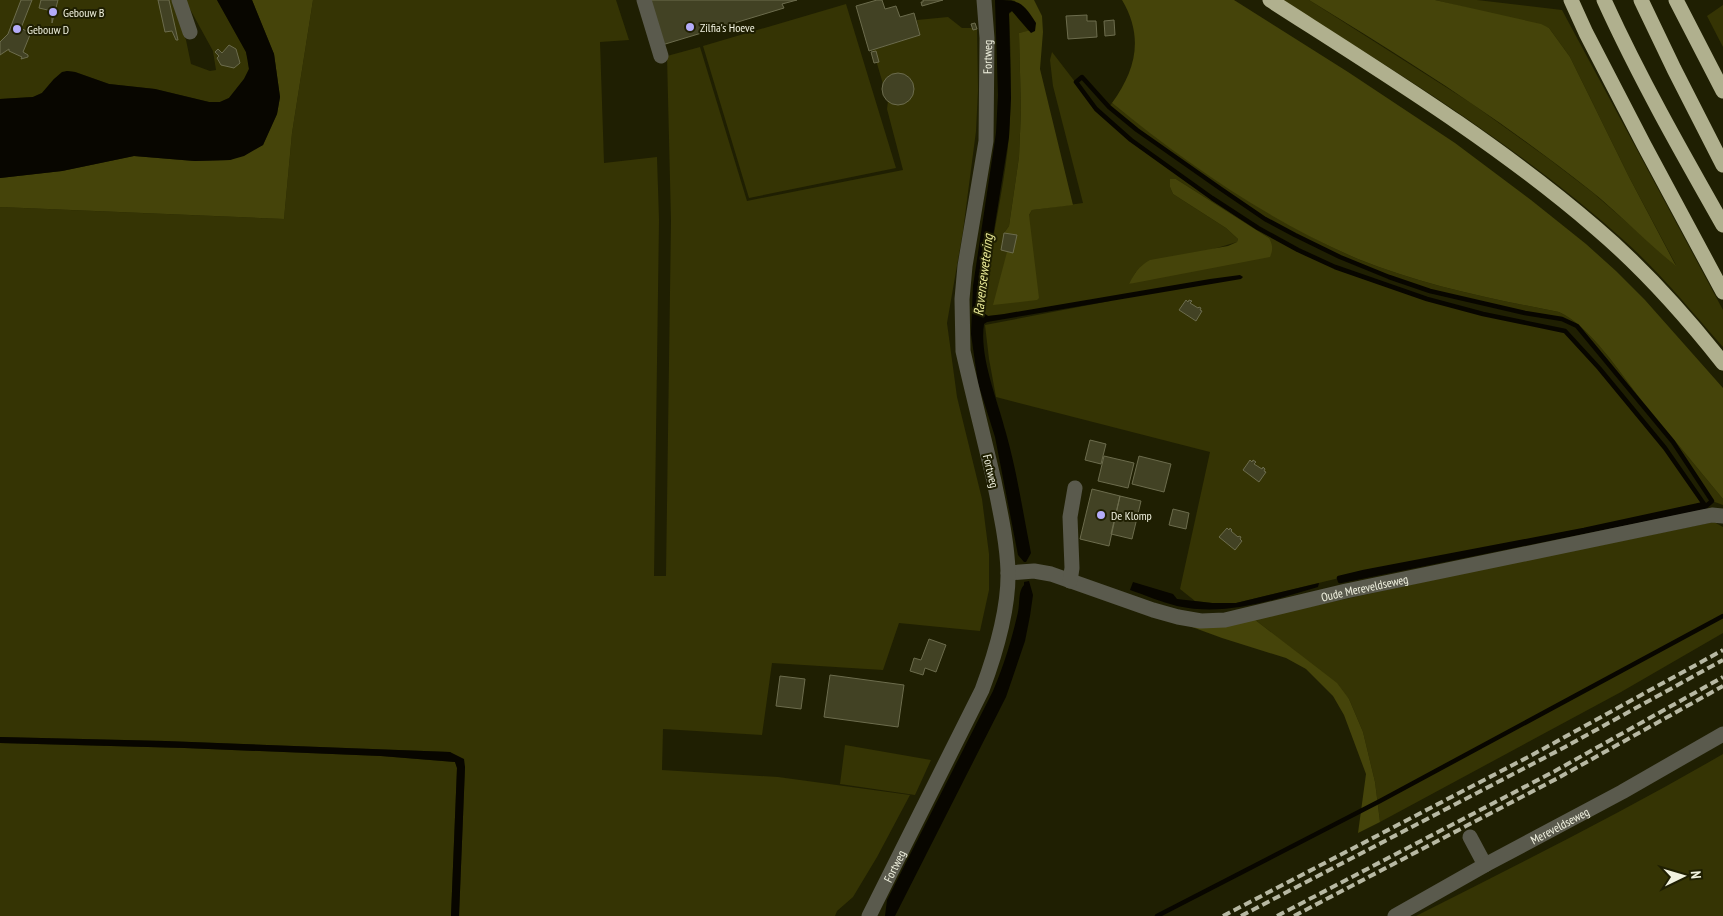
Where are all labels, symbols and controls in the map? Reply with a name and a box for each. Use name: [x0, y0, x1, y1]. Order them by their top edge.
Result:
place label: Gebouw B: [63, 5, 105, 20]
marker: Gebouw B: [47, 6, 59, 18]
place label: Zilfia's Hoeve: [700, 20, 755, 35]
marker: Zilfia's Hoeve: [684, 21, 696, 33]
place label: Gebouw D: [27, 22, 69, 37]
marker: Gebouw D: [11, 23, 23, 35]
street label: Fortweg: [979, 40, 994, 74]
water label: Ravensewetering: [969, 232, 997, 317]
street label: Fortweg: [980, 453, 1002, 489]
place label: De Klomp: [1111, 508, 1152, 523]
marker: De Klomp: [1095, 509, 1107, 521]
street label: Oude Mereveldseweg: [1319, 571, 1409, 604]
street label: Mereveldseweg: [1528, 804, 1592, 847]
street label: Fortweg: [880, 847, 908, 885]
north arrow: [1658, 851, 1708, 901]
text: N: [1687, 870, 1705, 879]

